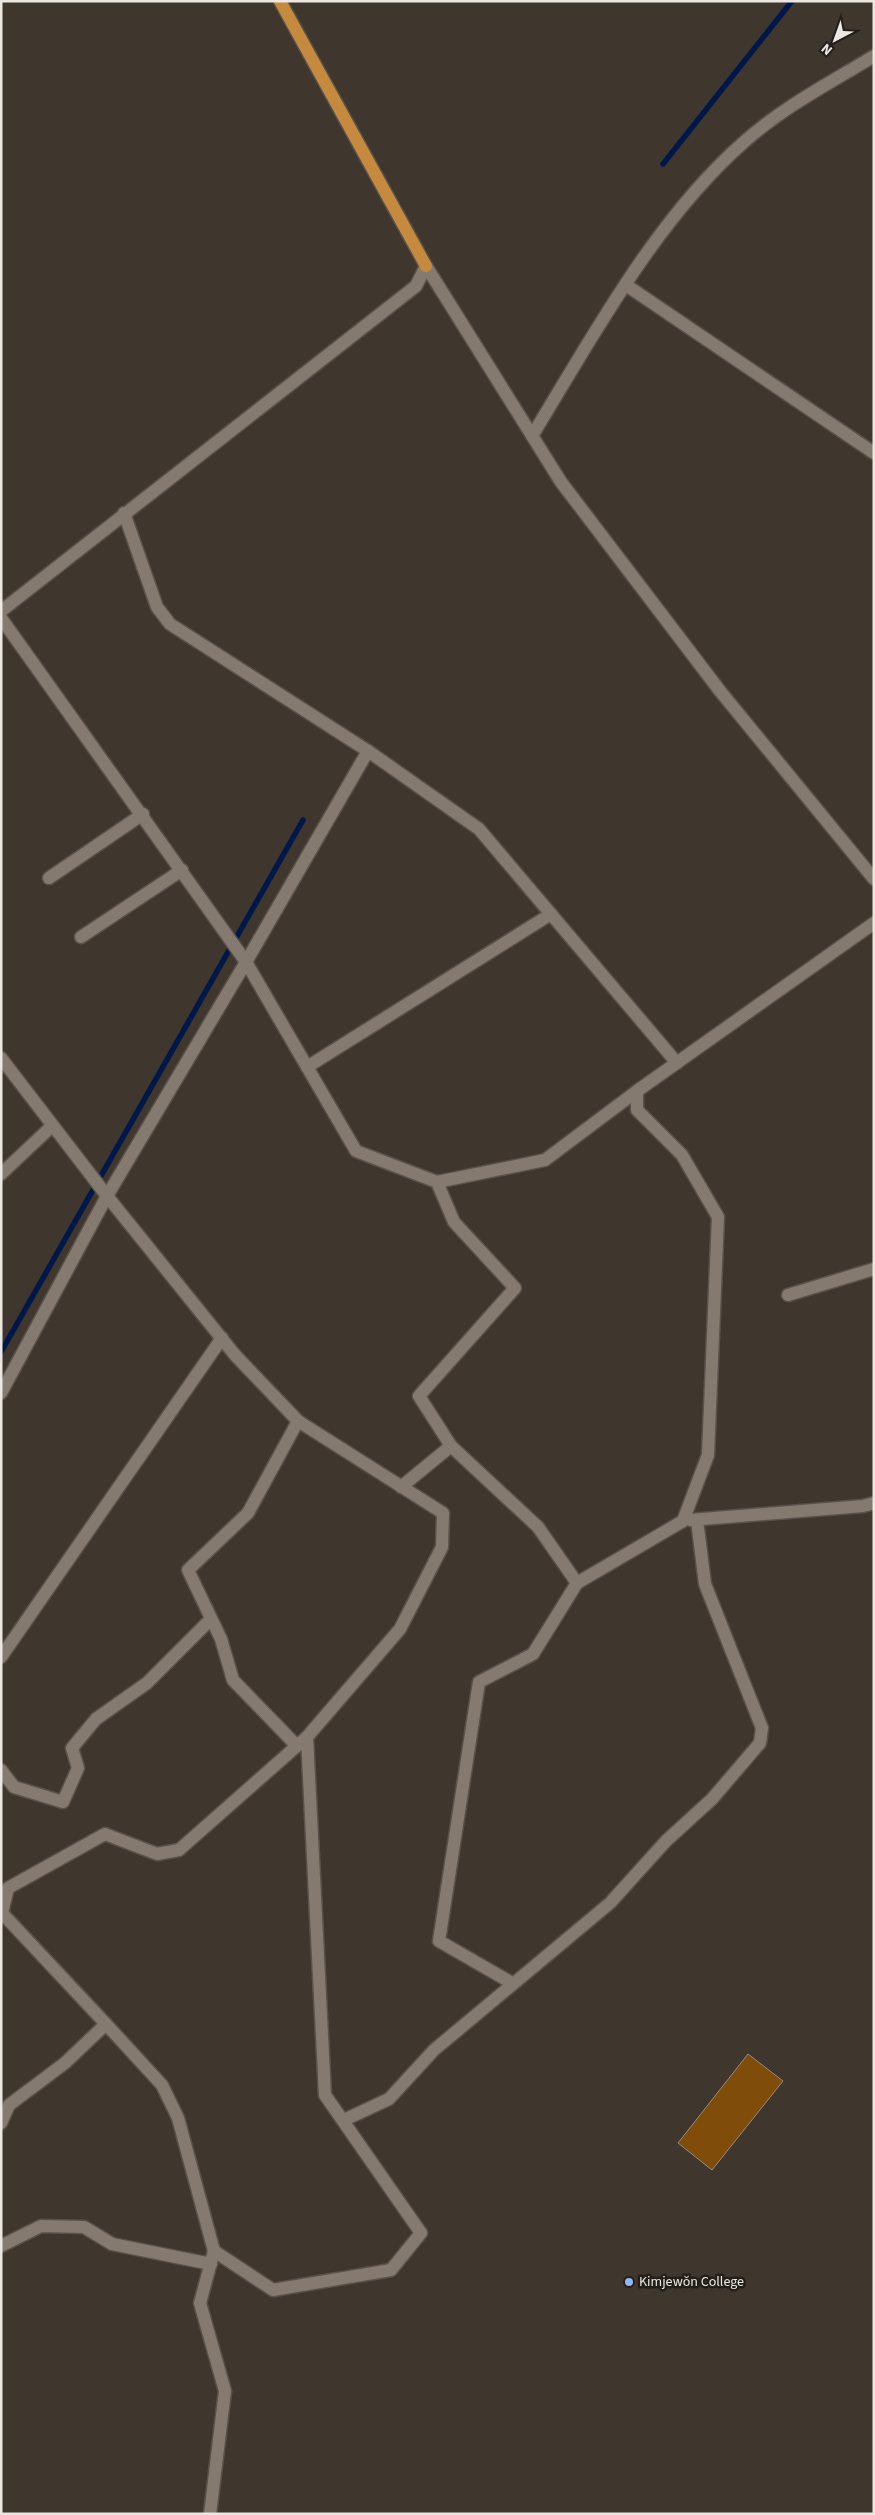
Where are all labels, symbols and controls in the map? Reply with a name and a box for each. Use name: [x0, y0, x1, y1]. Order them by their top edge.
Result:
north arrow: [810, 15, 860, 65]
text: N: [817, 38, 837, 60]
place label: Kimjewŏn College: [639, 2272, 744, 2292]
marker: Kimjewŏn College: [623, 2276, 635, 2288]

